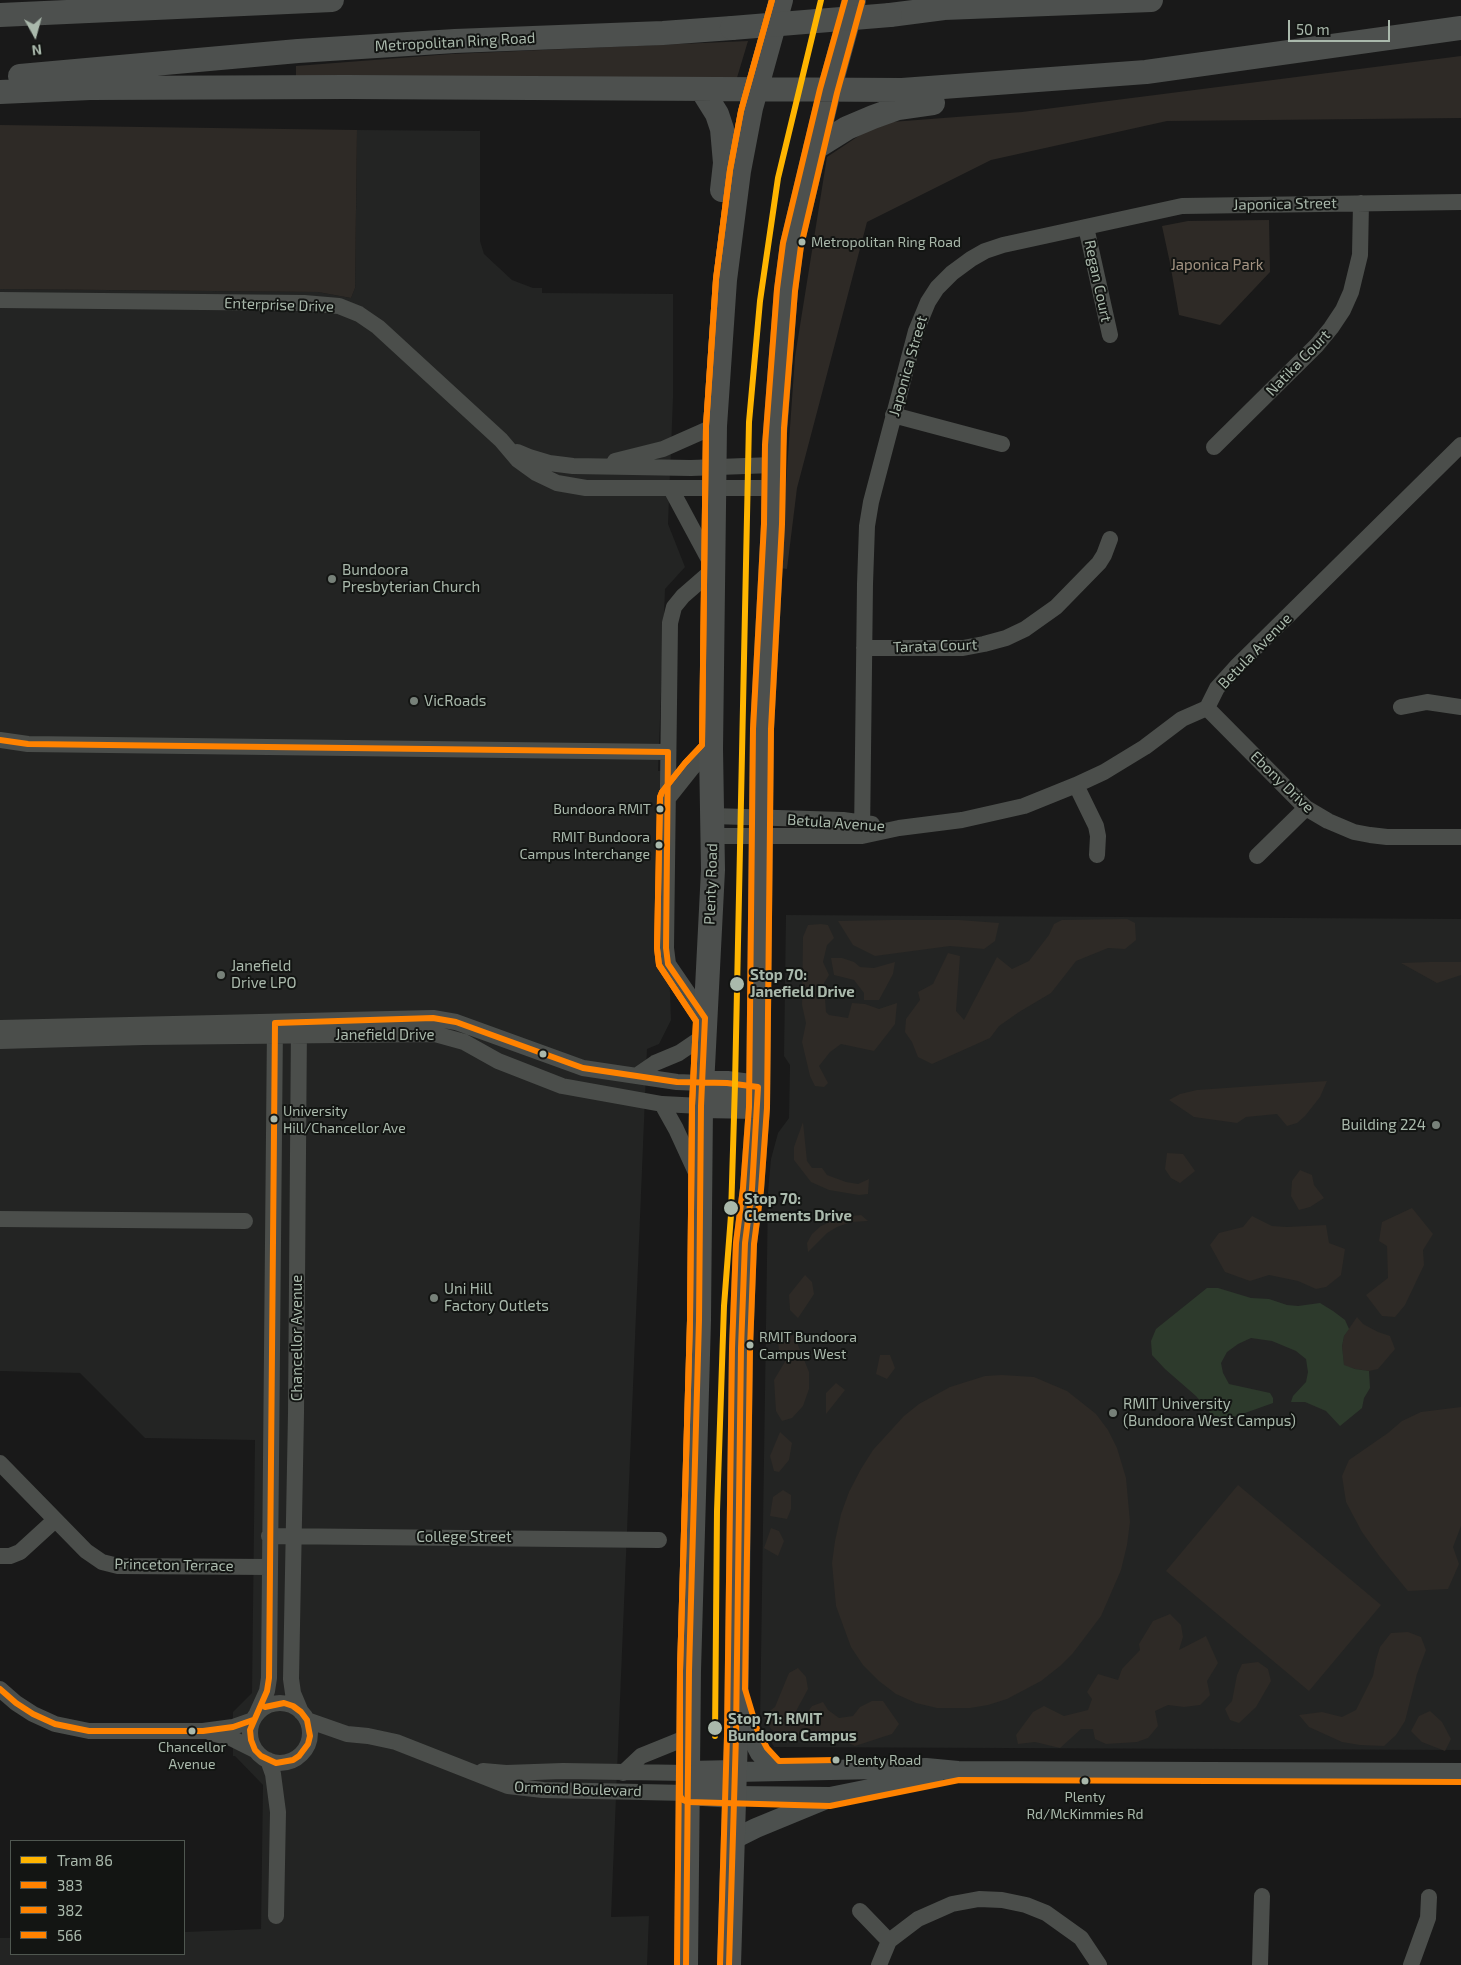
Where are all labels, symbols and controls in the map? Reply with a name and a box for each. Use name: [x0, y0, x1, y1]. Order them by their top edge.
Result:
north arrow: [10, 10, 60, 60]
scale bar: [1291, 10, 1394, 42]
text: 50 m: [1296, 20, 1330, 38]
street label: Metropolitan Ring Road: [374, 29, 536, 55]
text: N: [31, 41, 43, 59]
street label: Japonica Street: [1233, 194, 1337, 214]
place label: Metropolitan Ring Road: [811, 234, 961, 250]
marker: Metropolitan Ring Road: [797, 237, 807, 247]
street label: Regan Court: [1081, 238, 1115, 324]
park label: Japonica Park: [1171, 256, 1263, 274]
street label: Enterprise Drive: [224, 294, 334, 316]
street label: Japonica Street: [885, 314, 931, 418]
street label: Natika Court: [1262, 326, 1334, 400]
place label: Bundoora Presbyterian Church: [342, 561, 480, 596]
marker: Bundoora Presbyterian Church: [326, 573, 338, 585]
street label: Betula Avenue: [1215, 610, 1295, 692]
street label: Tarata Court: [892, 636, 978, 656]
place label: VicRoads: [424, 692, 486, 710]
marker: VicRoads: [408, 695, 420, 707]
street label: Ebony Drive: [1247, 747, 1317, 817]
place label: Bundoora RMIT: [553, 801, 651, 817]
marker: Bundoora RMIT: [655, 804, 665, 814]
street label: Betula Avenue: [787, 811, 885, 835]
place label: RMIT Bundoora Campus Interchange: [520, 829, 650, 862]
marker: RMIT Bundoora Campus Interchange: [654, 840, 664, 850]
street label: Plenty Road: [701, 843, 721, 925]
place label: Janefield Drive LPO: [231, 957, 297, 992]
place label: Stop 70: Janefield Drive: [750, 966, 855, 1001]
marker: Janefield Drive LPO: [215, 969, 227, 981]
marker: Stop 70: Janefield Drive: [728, 975, 746, 993]
street label: Janefield Drive: [335, 1026, 435, 1044]
unlabelled marker: [538, 1049, 548, 1059]
place label: University Hill/Chancellor Ave: [283, 1103, 406, 1136]
marker: University Hill/Chancellor Ave: [269, 1114, 279, 1124]
place label: Building 224: [1341, 1116, 1426, 1134]
marker: Building 224: [1430, 1119, 1442, 1131]
place label: Stop 70: Clements Drive: [744, 1190, 852, 1225]
marker: Stop 70: Clements Drive: [722, 1199, 740, 1217]
street label: Chancellor Avenue: [288, 1275, 306, 1401]
place label: Uni Hill Factory Outlets: [444, 1280, 549, 1315]
marker: Uni Hill Factory Outlets: [428, 1292, 440, 1304]
place label: RMIT Bundoora Campus West: [759, 1329, 857, 1361]
marker: RMIT Bundoora Campus West: [745, 1340, 755, 1350]
place label: RMIT University (Bundoora West Campus): [1123, 1395, 1296, 1430]
marker: RMIT University (Bundoora West Campus): [1107, 1407, 1119, 1419]
street label: College Street: [416, 1528, 512, 1546]
street label: Princeton Terrace: [114, 1555, 234, 1575]
place label: Stop 71: RMIT Bundoora Campus: [728, 1710, 857, 1745]
marker: Stop 71: RMIT Bundoora Campus: [706, 1719, 724, 1737]
marker: Chancellor Avenue: [187, 1726, 197, 1736]
place label: Chancellor Avenue: [158, 1739, 226, 1771]
place label: Plenty Road: [845, 1752, 921, 1768]
marker: Plenty Road: [831, 1755, 841, 1765]
marker: Plenty Rd/McKimmies Rd: [1080, 1776, 1090, 1786]
street label: Ormond Boulevard: [514, 1778, 642, 1800]
place label: Plenty Rd/McKimmies Rd: [1026, 1789, 1144, 1821]
legend: [10, 1840, 185, 1955]
text: Tram 86: [57, 1851, 113, 1869]
text: 383: [57, 1876, 83, 1894]
text: 382: [57, 1901, 83, 1919]
text: 566: [57, 1926, 82, 1944]

